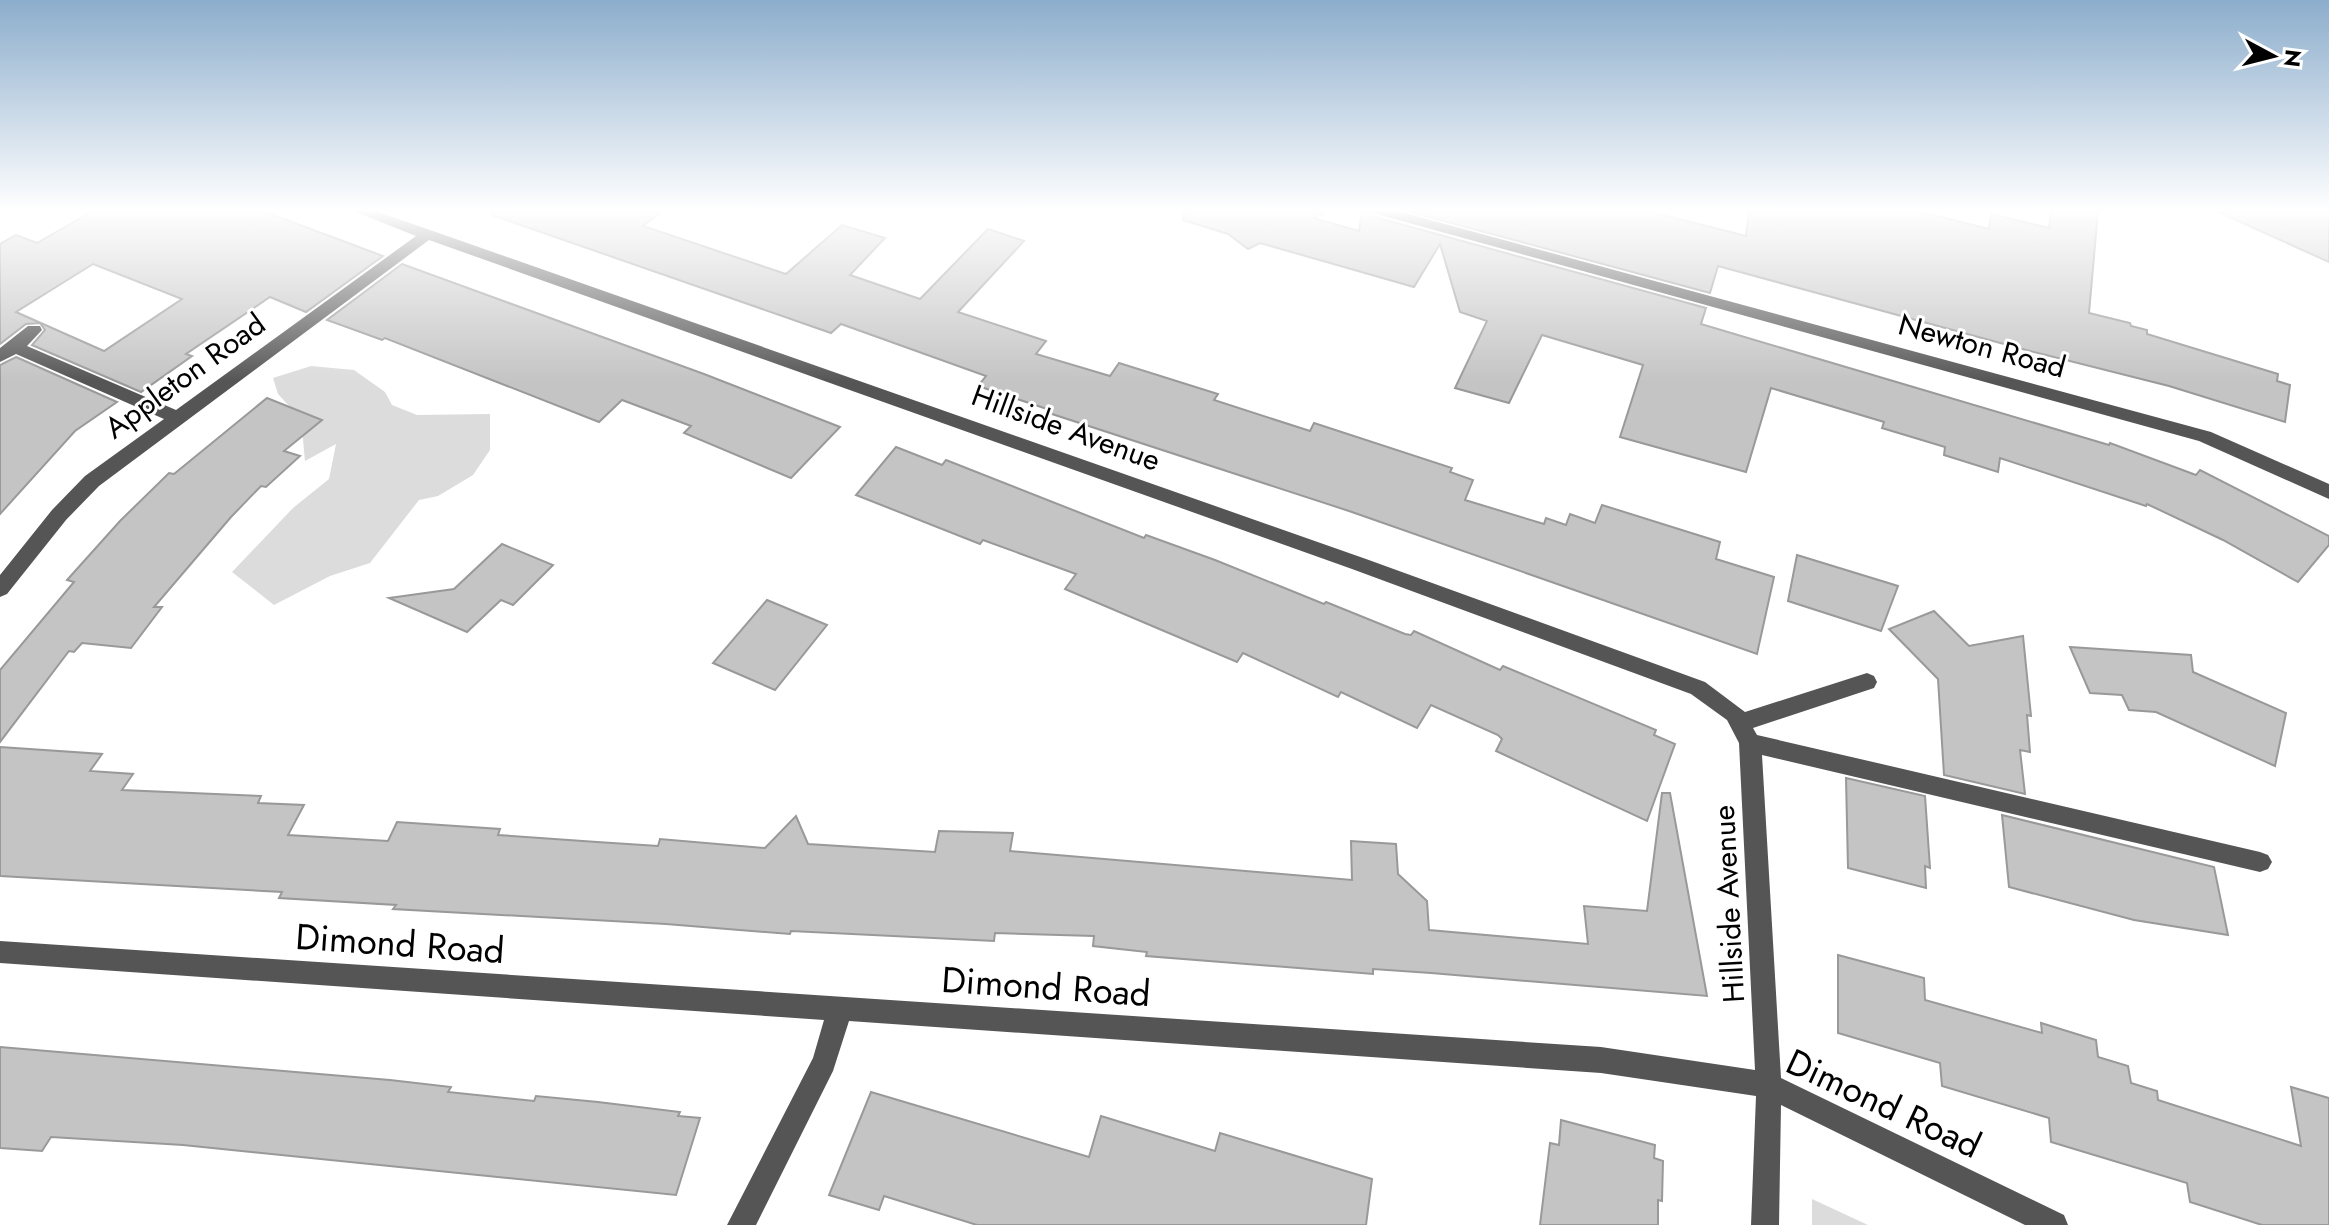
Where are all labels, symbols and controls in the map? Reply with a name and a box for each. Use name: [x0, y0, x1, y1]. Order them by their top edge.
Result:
north arrow: [2233, 16, 2313, 96]
text: N: [2276, 48, 2310, 69]
street label: Appleton Road: [95, 303, 274, 449]
street label: Newton Road: [1894, 303, 2071, 389]
street label: Hillside Avenue: [966, 373, 1167, 482]
street label: Hillside Avenue: [1702, 804, 1755, 1004]
street label: Dimond Road: [294, 910, 506, 976]
street label: Dimond Road: [940, 953, 1152, 1019]
street label: Dimond Road: [1778, 1035, 1990, 1171]

